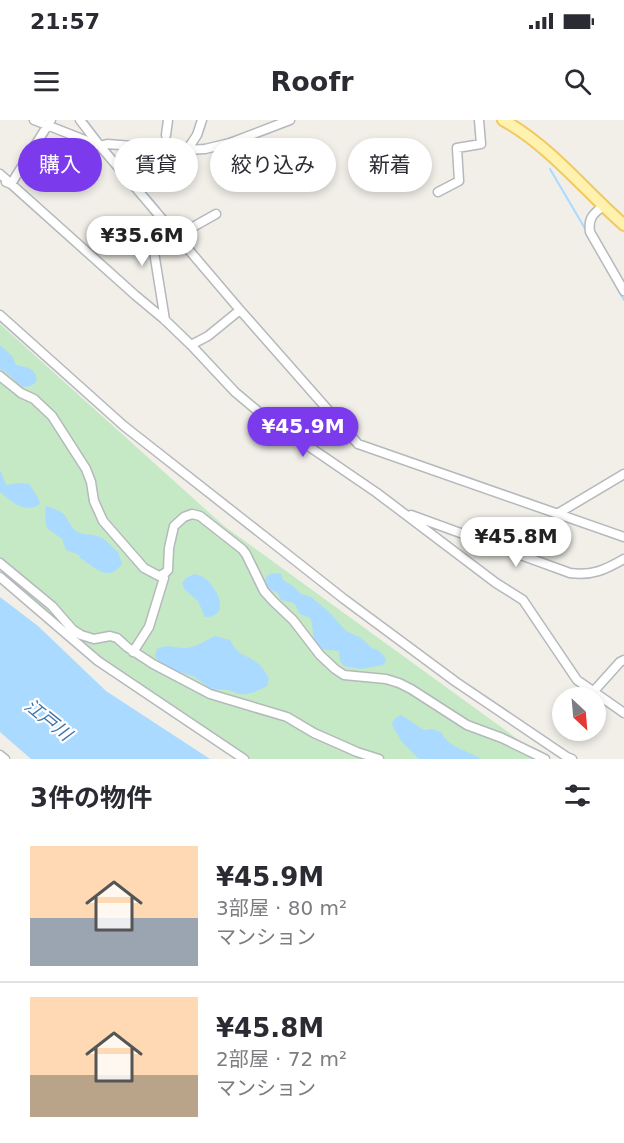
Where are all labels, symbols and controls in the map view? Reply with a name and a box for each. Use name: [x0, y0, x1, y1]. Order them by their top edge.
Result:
text: 21:57: [30, 9, 100, 34]
icon: menu: [30, 65, 63, 98]
icon: search: [561, 65, 594, 98]
text: Roofr: [271, 66, 353, 97]
chip: 購入: [18, 138, 102, 192]
chip: 賃貸: [114, 138, 198, 192]
chip: 絞り込み: [210, 138, 336, 192]
chip: 新着: [348, 138, 432, 192]
pin: ¥35.6M: [93, 216, 191, 267]
text: ¥35.6M: [100, 223, 184, 247]
pin: ¥45.9M: [254, 407, 352, 458]
text: ¥45.9M: [261, 414, 345, 438]
pin: ¥45.8M: [467, 517, 565, 568]
text: ¥45.8M: [474, 524, 558, 548]
north arrow: [552, 687, 606, 741]
map controls: [552, 687, 606, 741]
water label: 江戸川: [21, 694, 77, 746]
icon: filters: [561, 779, 594, 812]
text: 3件の物件: [30, 783, 152, 813]
text: ¥45.9M: [216, 862, 324, 892]
icon: home: [78, 870, 150, 942]
text: 3部屋 · 80 m²: [216, 896, 347, 920]
text: マンション: [216, 925, 316, 949]
text: ¥45.8M: [216, 1013, 324, 1043]
icon: home: [78, 1021, 150, 1093]
text: 2部屋 · 72 m²: [216, 1047, 347, 1071]
text: マンション: [216, 1076, 316, 1100]

